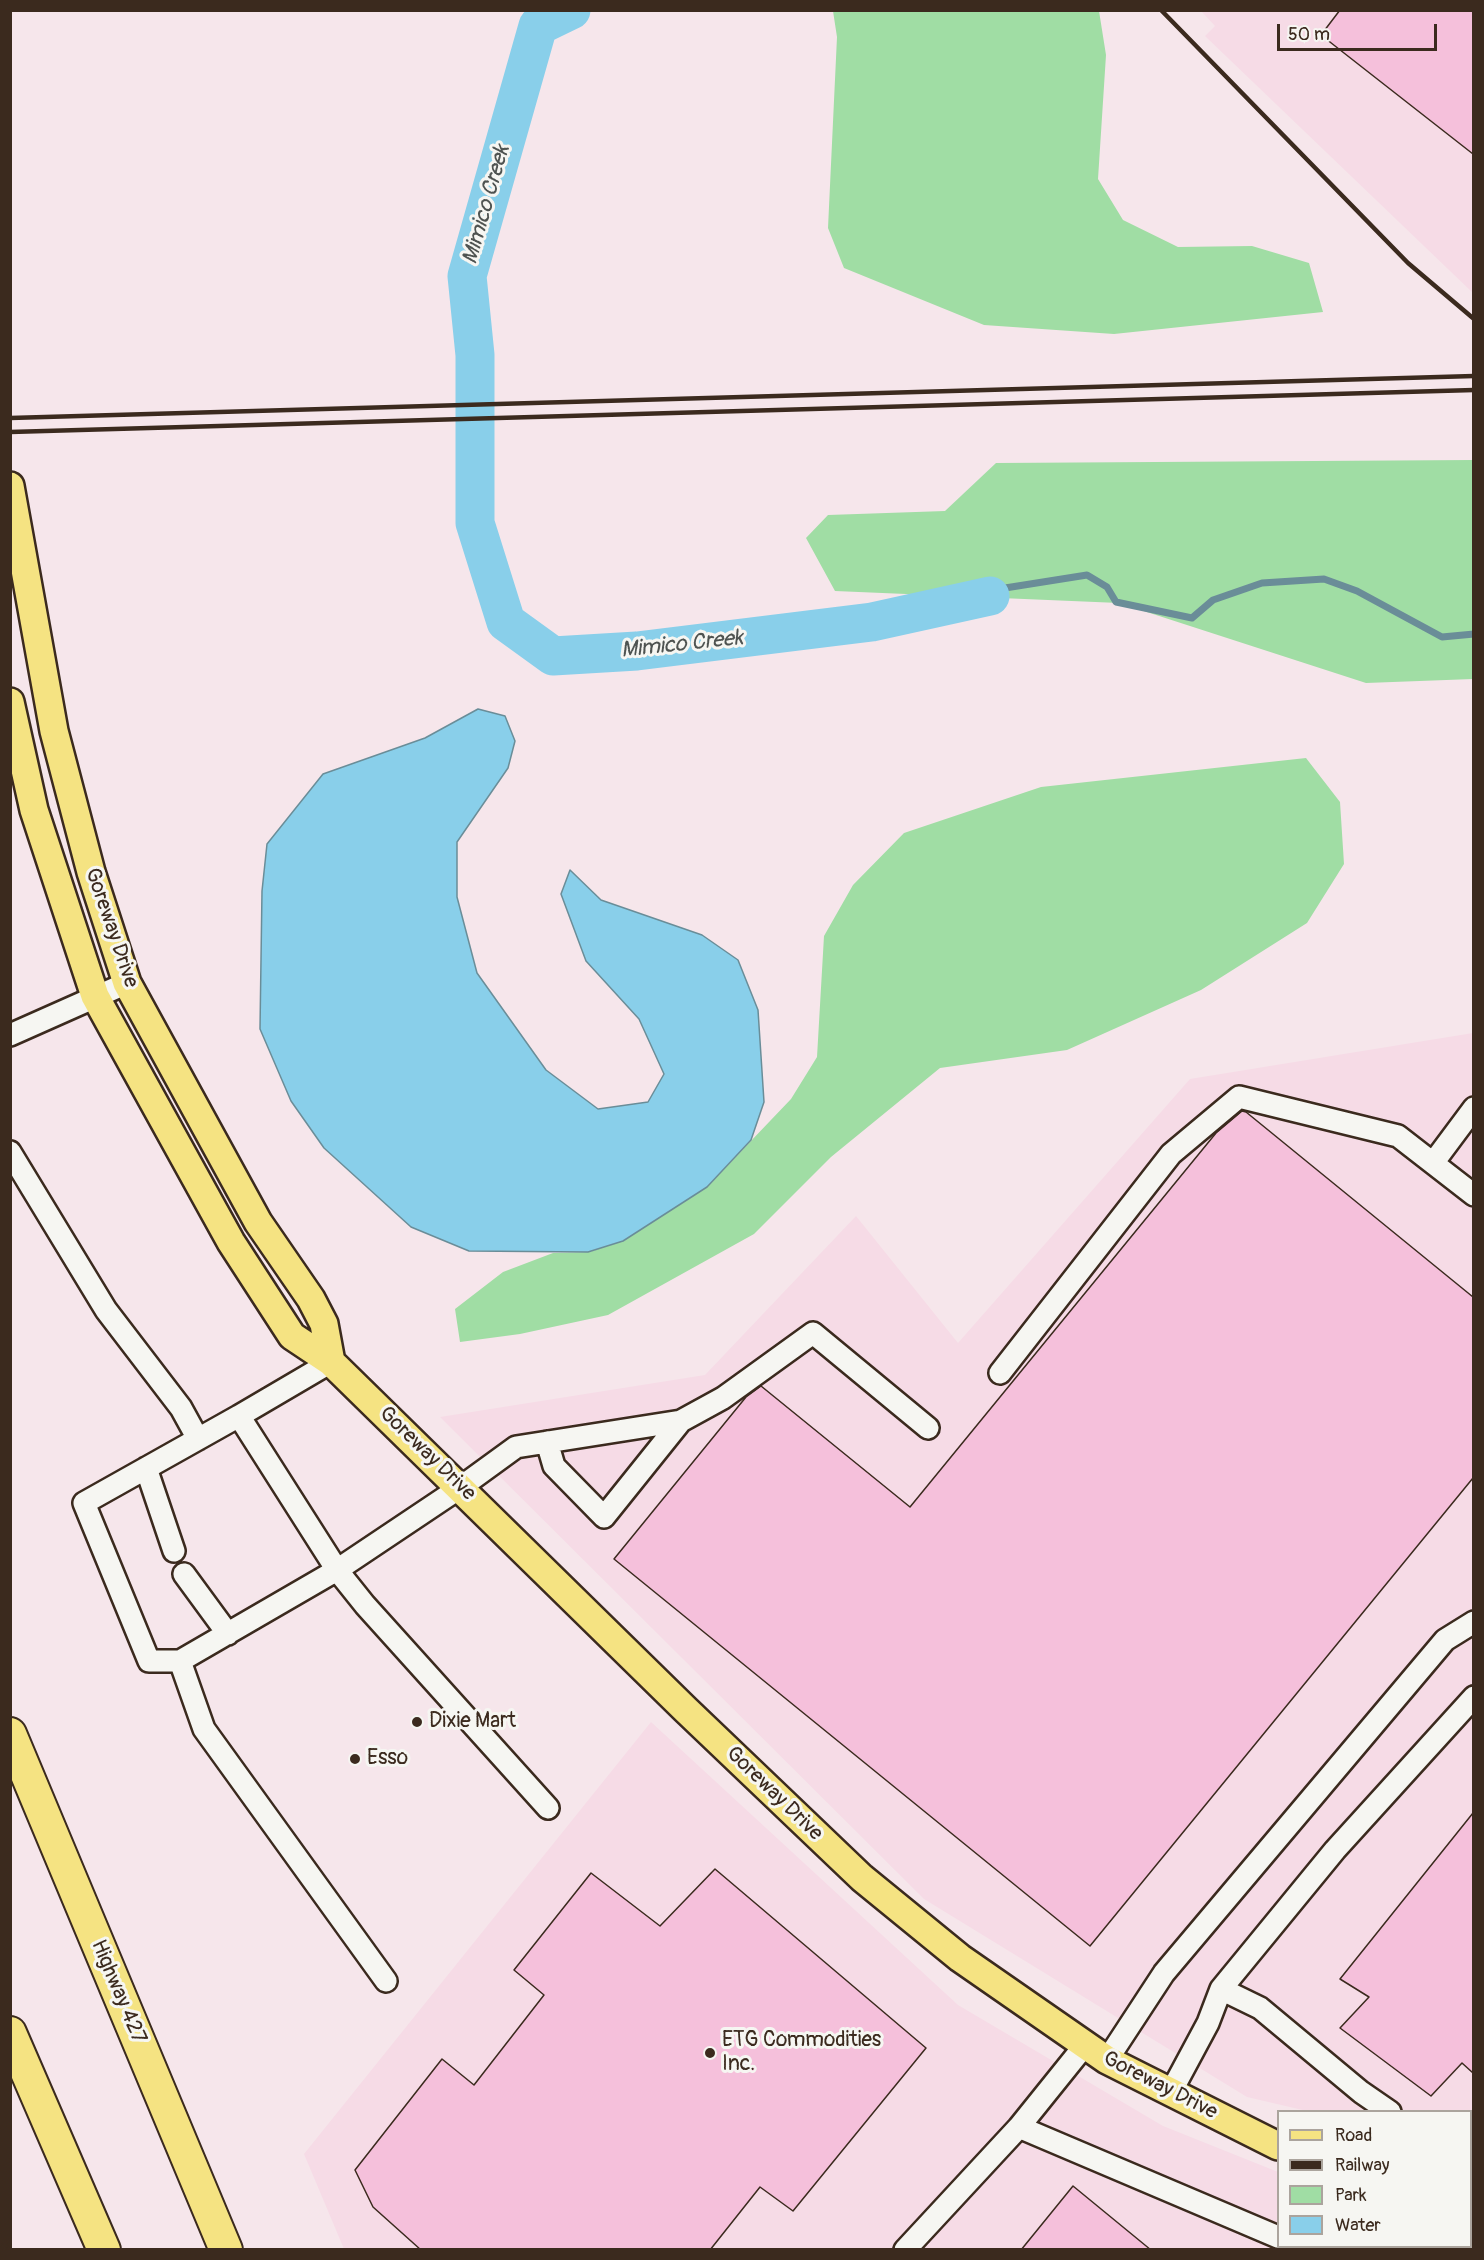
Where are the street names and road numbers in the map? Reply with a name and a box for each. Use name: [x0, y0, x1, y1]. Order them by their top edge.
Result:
street label: Goreway Drive: [79, 865, 143, 991]
street label: Goreway Drive: [373, 1402, 481, 1506]
street label: Goreway Drive: [720, 1742, 828, 1846]
street label: Highway 427: [85, 1936, 151, 2048]
street label: Goreway Drive: [1099, 2046, 1221, 2126]

